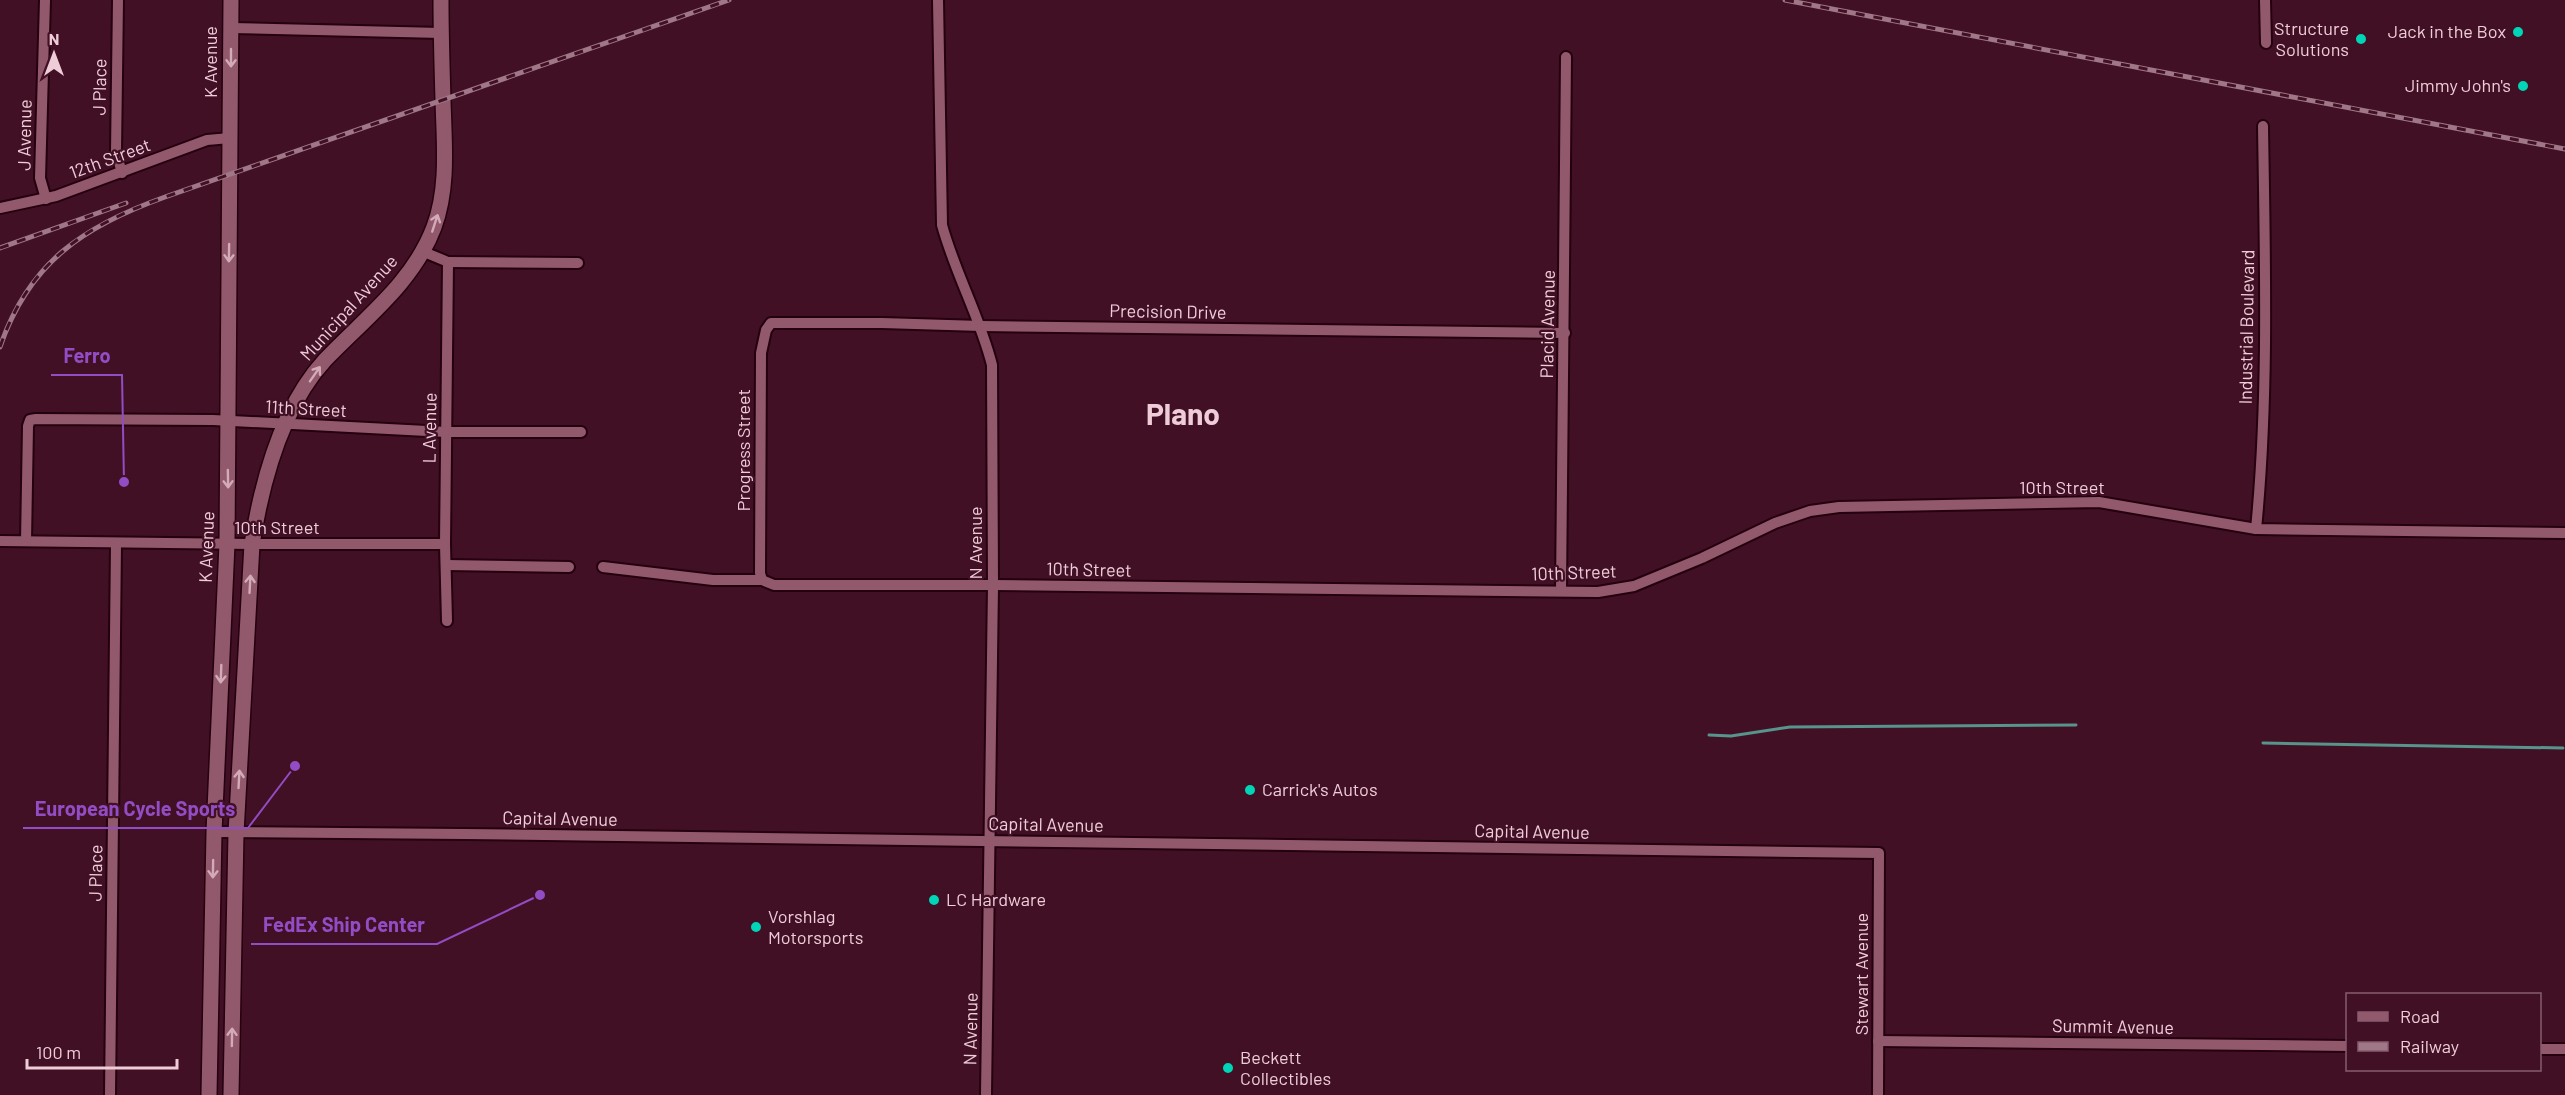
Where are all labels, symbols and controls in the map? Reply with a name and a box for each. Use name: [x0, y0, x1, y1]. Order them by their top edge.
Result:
place label: Structure Solutions: [2274, 17, 2349, 60]
place label: Jack in the Box: [2388, 20, 2506, 42]
north arrow: [24, 24, 84, 84]
marker: Jack in the Box: [2511, 25, 2525, 39]
street label: K Avenue: [199, 26, 221, 98]
text: N: [49, 29, 59, 48]
marker: Structure Solutions: [2354, 32, 2368, 46]
one-way arrow: [225, 48, 236, 68]
street label: J Place: [88, 58, 110, 116]
place label: Jimmy John's: [2405, 74, 2511, 96]
marker: Jimmy John's: [2516, 79, 2530, 93]
street label: J Avenue: [12, 99, 36, 171]
street label: 12th Street: [66, 133, 153, 183]
one-way arrow: [430, 214, 441, 233]
one-way arrow: [223, 243, 235, 263]
street label: Industrial Boulevard: [2234, 249, 2258, 405]
street label: Municipal Avenue: [295, 250, 402, 365]
street label: Placid Avenue: [1535, 270, 1559, 378]
street label: Precision Drive: [1109, 299, 1227, 323]
callout: Ferro: [51, 337, 122, 375]
text: Ferro: [63, 343, 111, 367]
one-way arrow: [309, 367, 321, 383]
street label: Progress Street: [732, 389, 754, 511]
street label: L Avenue: [417, 392, 441, 464]
street label: 11th Street: [265, 395, 347, 421]
district label: Plano: [1146, 395, 1220, 431]
one-way arrow: [222, 469, 234, 489]
street label: 10th Street: [2019, 476, 2105, 498]
street label: N Avenue: [964, 507, 986, 579]
street label: K Avenue: [194, 511, 218, 583]
street label: 10th Street: [234, 516, 320, 538]
street label: 10th Street: [1046, 557, 1132, 581]
street label: 10th Street: [1531, 560, 1617, 584]
one-way arrow: [244, 574, 255, 594]
one-way arrow: [215, 664, 226, 684]
one-way arrow: [234, 769, 245, 789]
place label: Carrick's Autos: [1262, 778, 1378, 800]
marker: Carrick's Autos: [1243, 783, 1257, 797]
callout: European Cycle Sports: [23, 790, 248, 828]
text: European Cycle Sports: [35, 796, 235, 820]
street label: Capital Avenue: [502, 806, 618, 830]
street label: Capital Avenue: [988, 812, 1104, 836]
street label: Capital Avenue: [1474, 819, 1590, 843]
street label: J Place: [84, 844, 106, 902]
one-way arrow: [207, 859, 219, 879]
place label: LC Hardware: [946, 888, 1046, 910]
marker: LC Hardware: [927, 893, 941, 907]
place label: Vorshlag Motorsports: [768, 905, 863, 948]
callout: FedEx Ship Center: [251, 906, 437, 944]
text: FedEx Ship Center: [263, 912, 425, 936]
street label: Stewart Avenue: [1850, 913, 1872, 1035]
marker: Vorshlag Motorsports: [749, 920, 763, 934]
street label: N Avenue: [958, 992, 982, 1066]
legend: [2346, 993, 2541, 1071]
text: Road: [2400, 1005, 2440, 1027]
street label: Summit Avenue: [2052, 1014, 2174, 1038]
one-way arrow: [226, 1027, 238, 1047]
scale bar: [27, 1032, 177, 1070]
text: Railway: [2400, 1035, 2459, 1057]
text: 100 m: [36, 1041, 81, 1063]
place label: Beckett Collectibles: [1240, 1046, 1331, 1089]
marker: Beckett Collectibles: [1221, 1061, 1235, 1075]

